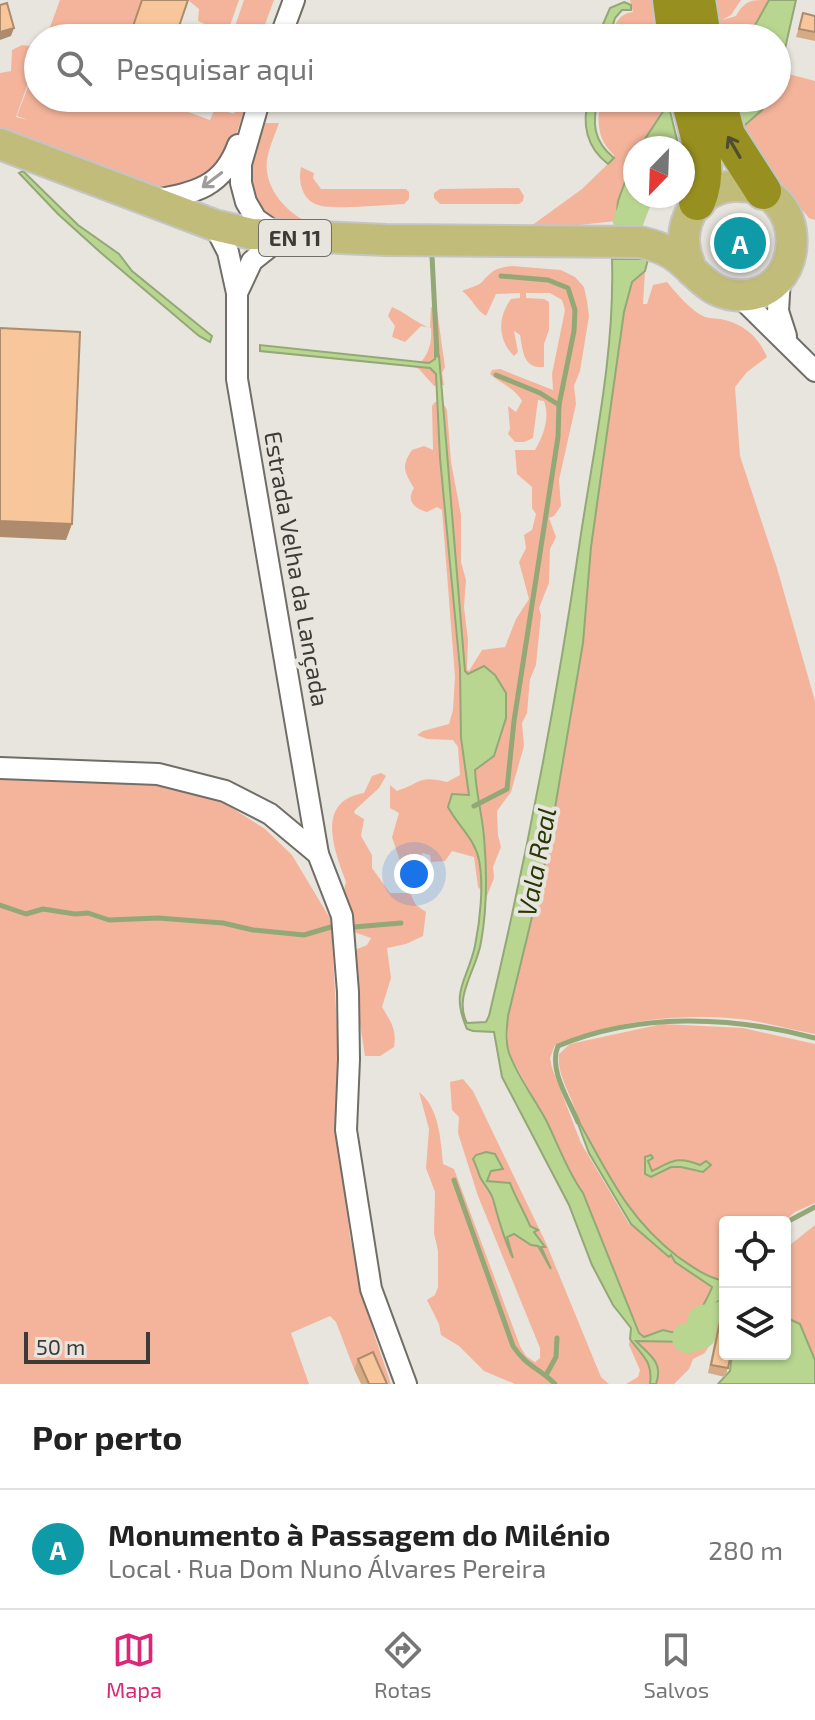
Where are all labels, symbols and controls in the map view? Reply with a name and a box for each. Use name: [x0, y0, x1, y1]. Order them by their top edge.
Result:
search box: [24, 24, 791, 112]
icon: search: [52, 46, 96, 90]
text: Pesquisar aqui: [116, 50, 314, 86]
north arrow: [623, 136, 695, 208]
one-way arrow: [726, 136, 742, 159]
one-way arrow: [202, 172, 223, 189]
pin: A: [714, 213, 766, 273]
road number: EN 11: [259, 220, 331, 256]
street label: Estrada Velha da Lançada: [258, 429, 336, 709]
water label: Vala Real: [510, 805, 561, 919]
your location: [394, 854, 434, 894]
map controls: [719, 1216, 791, 1360]
button: locate: [719, 1216, 791, 1288]
button: layers: [719, 1288, 791, 1360]
scale bar: [24, 1328, 150, 1364]
text: 50 m: [36, 1333, 85, 1359]
text: Por perto: [32, 1416, 182, 1457]
text: Monumento à Passagem do Milénio: [108, 1516, 611, 1552]
text: A: [50, 1534, 66, 1565]
text: 280 m: [708, 1534, 783, 1565]
text: Local · Rua Dom Nuno Álvares Pereira: [108, 1552, 546, 1583]
tab: Mapa: [106, 1628, 162, 1702]
tab: Rotas: [374, 1628, 432, 1702]
tab: Salvos: [643, 1628, 709, 1702]

